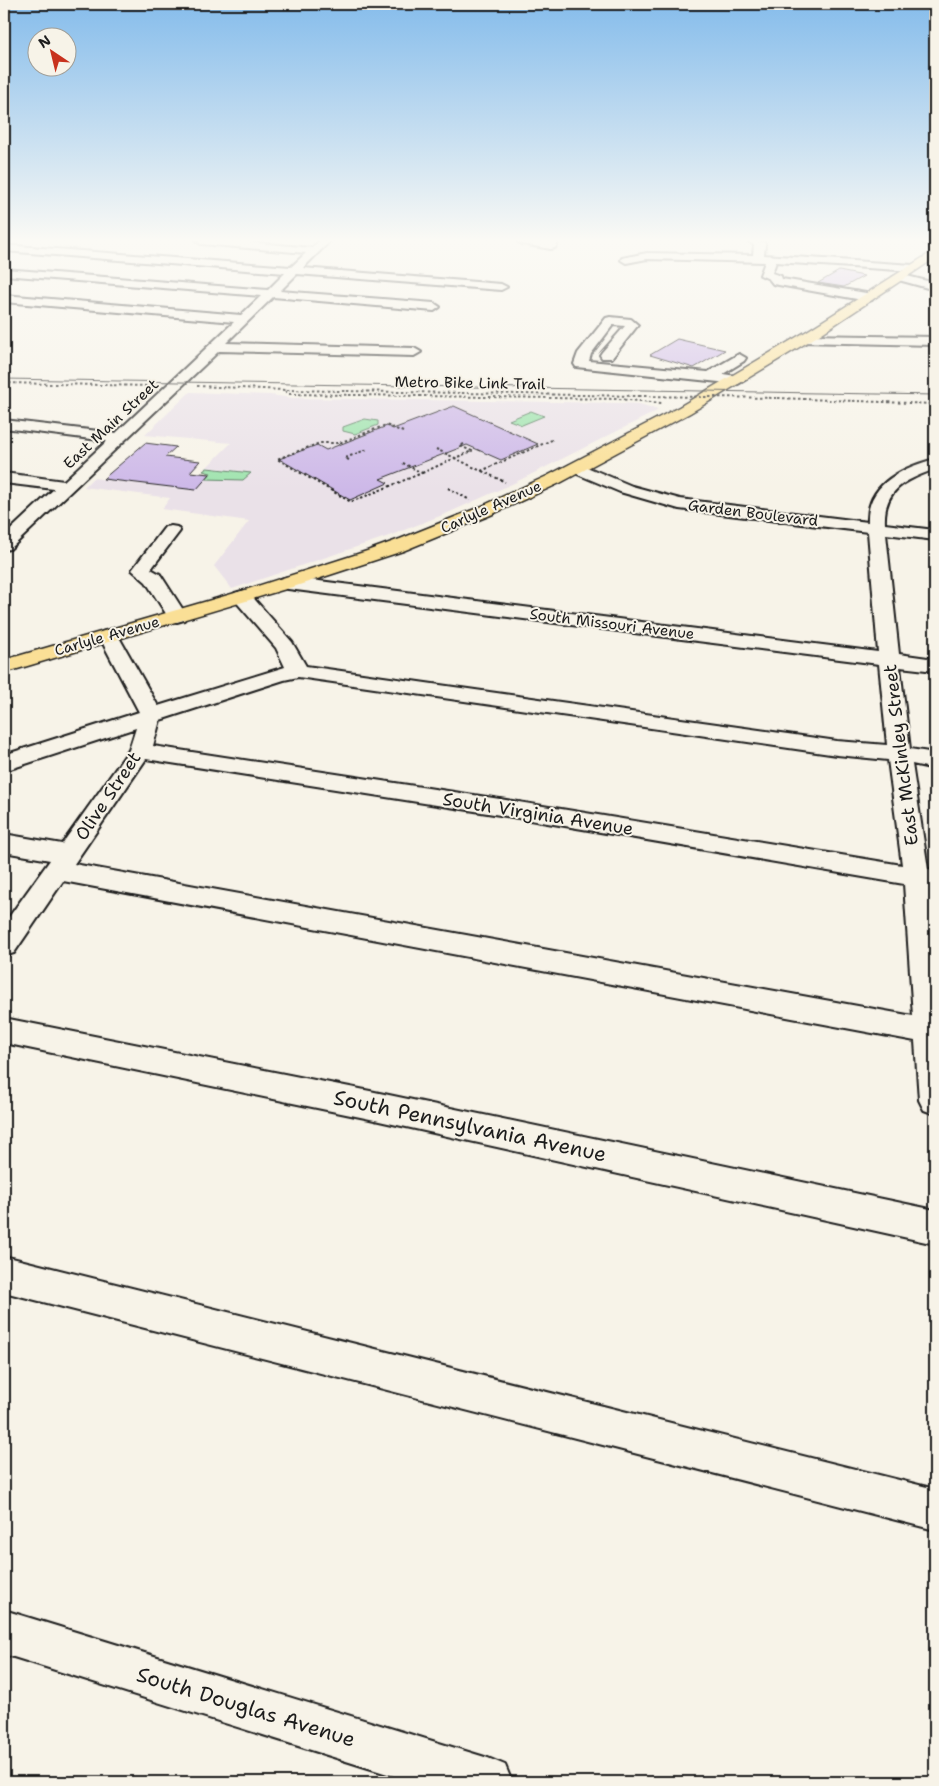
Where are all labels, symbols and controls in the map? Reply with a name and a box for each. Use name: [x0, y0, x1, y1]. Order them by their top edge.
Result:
north arrow: [28, 28, 78, 78]
text: N: [35, 31, 54, 52]
street label: Metro Bike Link Trail: [394, 372, 546, 394]
street label: East Main Street: [59, 375, 163, 473]
street label: Carlyle Avenue: [437, 476, 545, 538]
street label: Garden Boulevard: [687, 495, 820, 531]
street label: South Missouri Avenue: [529, 604, 695, 644]
street label: Carlyle Avenue: [52, 611, 162, 661]
street label: East McKinley Street: [878, 663, 924, 847]
street label: Olive Street: [70, 747, 147, 845]
street label: South Virginia Avenue: [441, 787, 635, 841]
street label: South Pennsylvania Avenue: [331, 1083, 609, 1169]
street label: South Douglas Avenue: [133, 1660, 359, 1754]

